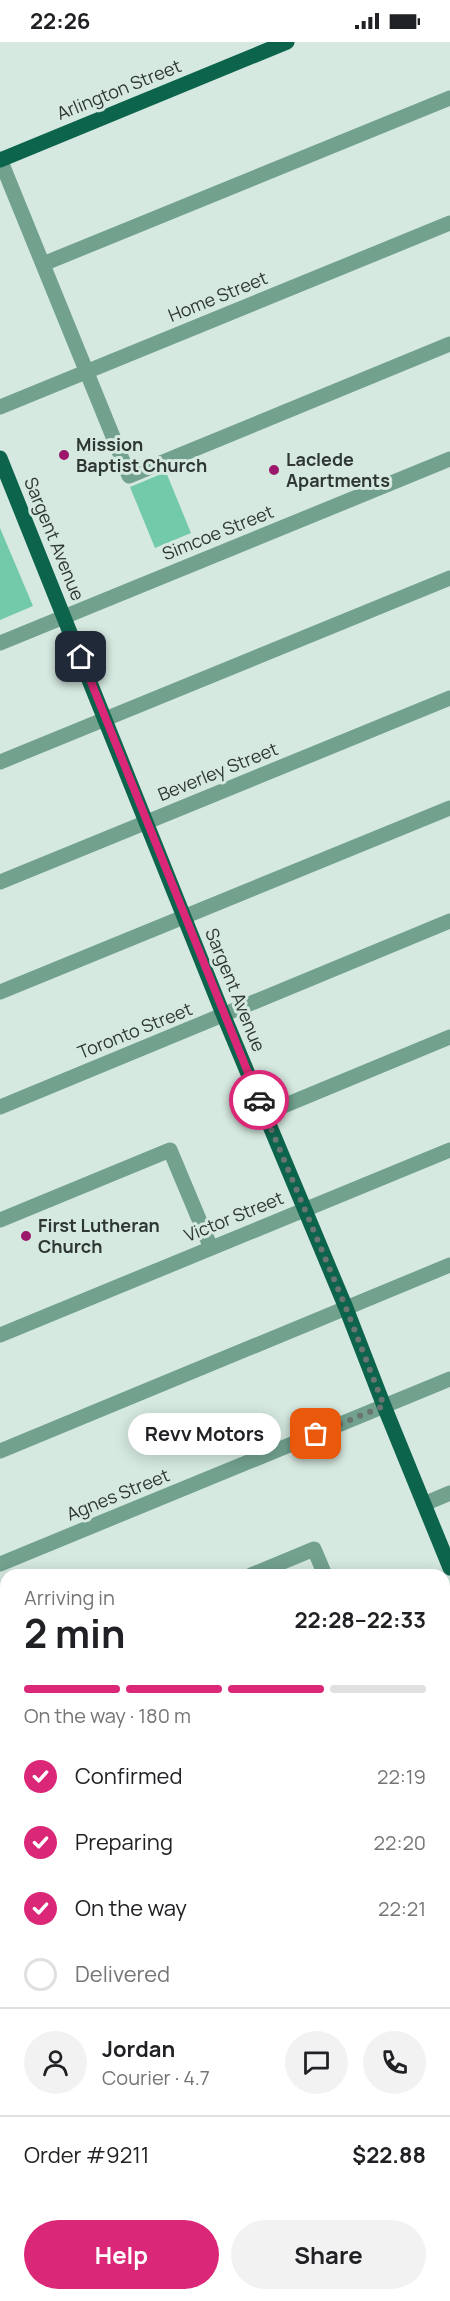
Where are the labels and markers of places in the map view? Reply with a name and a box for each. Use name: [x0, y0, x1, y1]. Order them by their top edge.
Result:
place label: Mission Baptist Church: [76, 432, 207, 477]
place label: Laclede Apartments: [286, 447, 390, 492]
marker: Mission Baptist Church: [57, 448, 71, 462]
marker: Laclede Apartments: [267, 463, 281, 477]
pin: [55, 631, 106, 682]
place label: First Lutheran Church: [38, 1213, 160, 1258]
marker: First Lutheran Church: [19, 1229, 33, 1243]
pin: [290, 1408, 341, 1459]
callout: Revv Motors: [127, 1413, 280, 1455]

